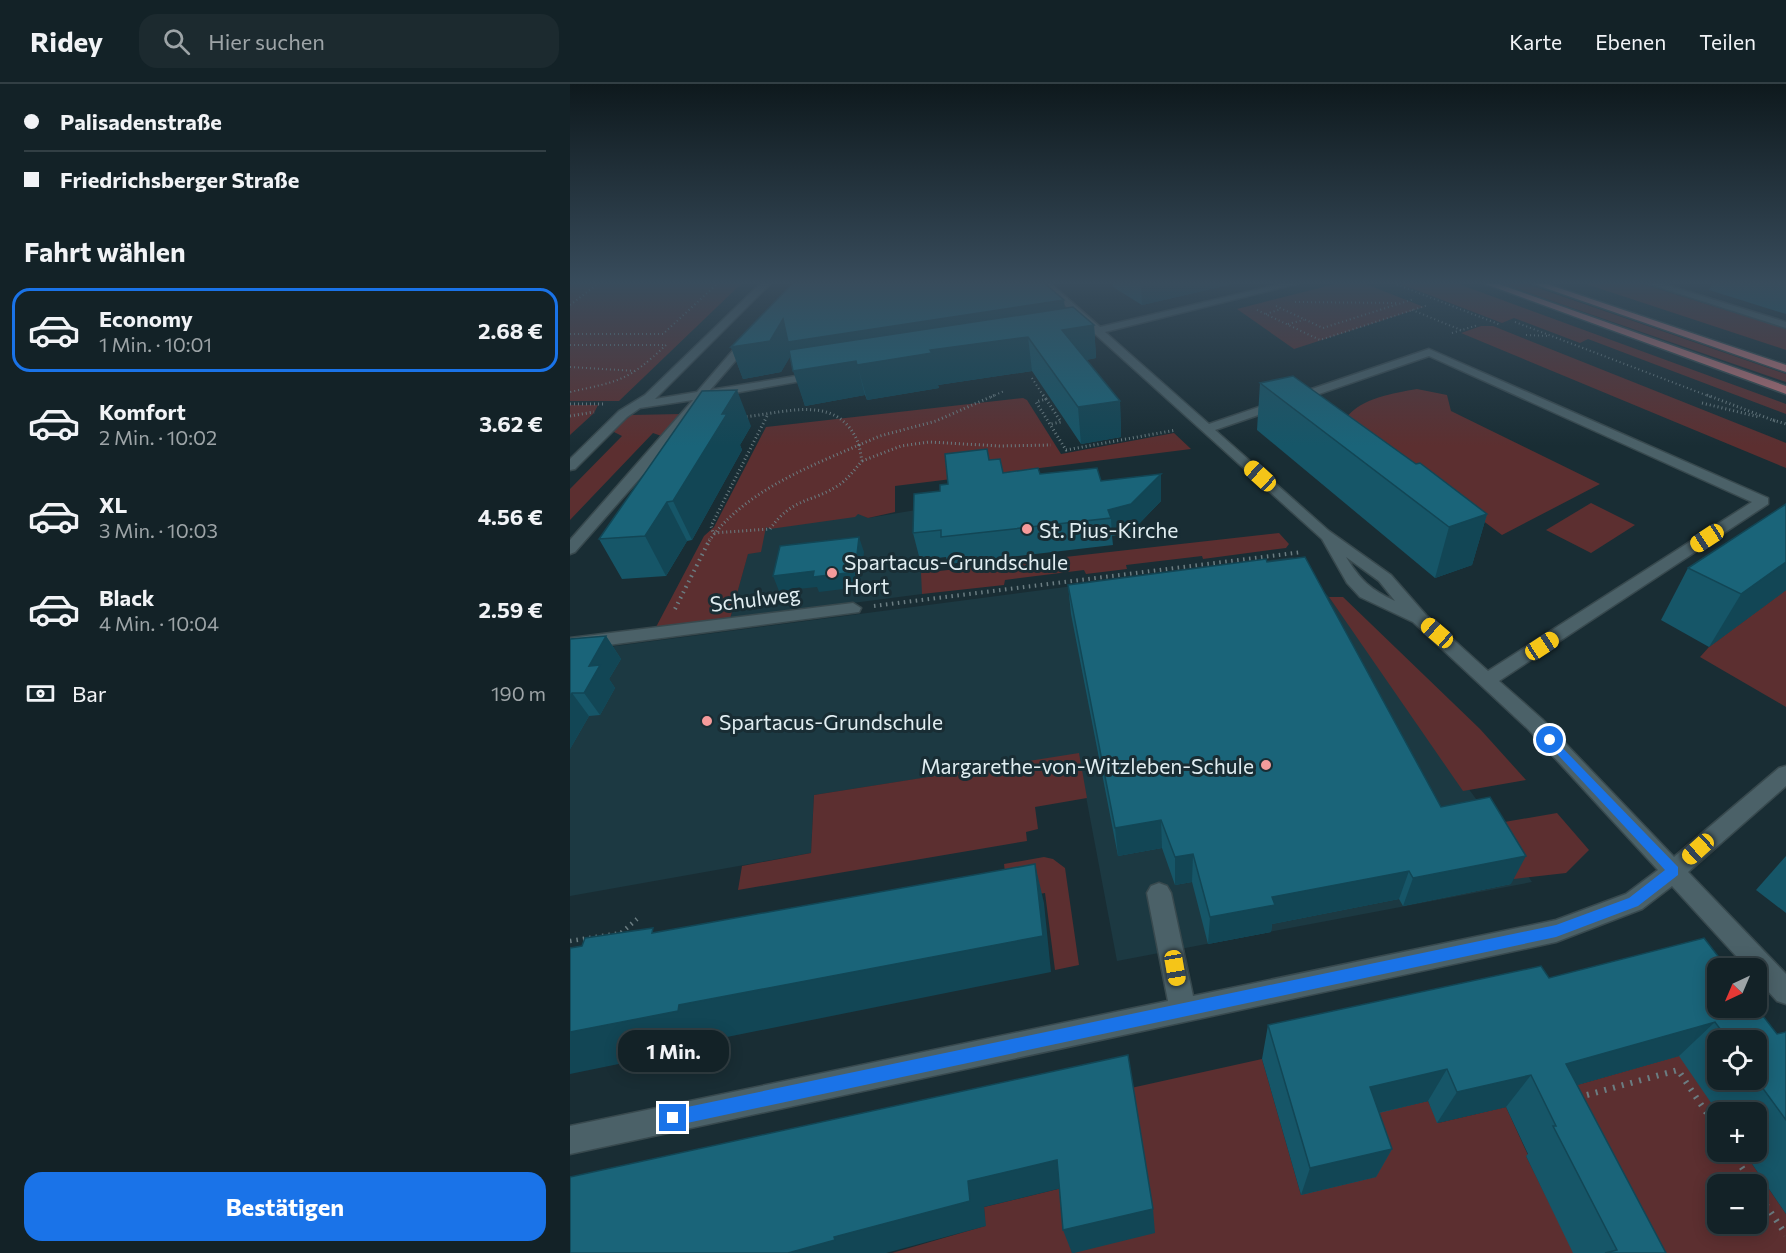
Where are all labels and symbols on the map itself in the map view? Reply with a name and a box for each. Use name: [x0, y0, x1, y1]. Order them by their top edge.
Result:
car: [1241, 457, 1279, 495]
place label: St. Pius-Kirche: [1039, 517, 1178, 542]
car: [1687, 521, 1727, 555]
marker: St. Pius-Kirche: [1020, 522, 1034, 536]
place label: Spartacus-Grundschule Hort: [844, 549, 1068, 598]
marker: Spartacus-Grundschule Hort: [825, 566, 839, 580]
street label: Schulweg: [708, 580, 802, 616]
car: [1418, 614, 1456, 652]
car: [1522, 629, 1562, 663]
place label: Spartacus-Grundschule: [719, 709, 943, 734]
marker: Spartacus-Grundschule: [700, 714, 714, 728]
route start: [1536, 726, 1563, 753]
place label: Margarethe-von-Witzleben-Schule: [921, 753, 1254, 778]
marker: Margarethe-von-Witzleben-Schule: [1259, 758, 1273, 772]
car: [1679, 830, 1717, 868]
car: [1163, 949, 1187, 987]
north arrow: [1707, 958, 1767, 1018]
callout: 1 Min.: [618, 1031, 728, 1073]
route end: [659, 1104, 686, 1131]

